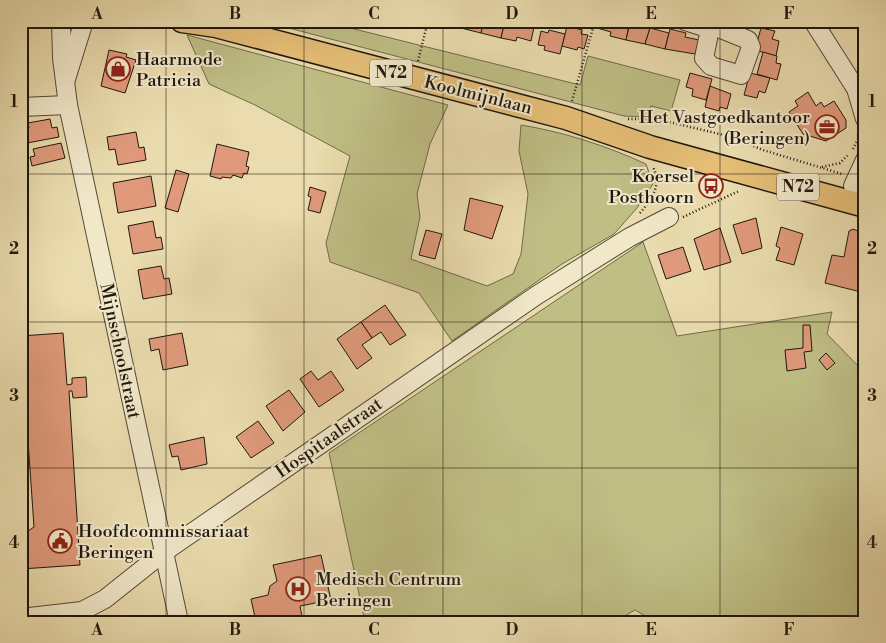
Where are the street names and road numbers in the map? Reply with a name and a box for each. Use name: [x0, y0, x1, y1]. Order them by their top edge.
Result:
road number: N72: [370, 59, 412, 86]
street label: Koolmijnlaan: [421, 70, 535, 120]
road number: N72: [777, 173, 819, 200]
street label: Mijnschoolstraat: [94, 281, 146, 421]
street label: Hospitaalstraat: [271, 392, 387, 483]

